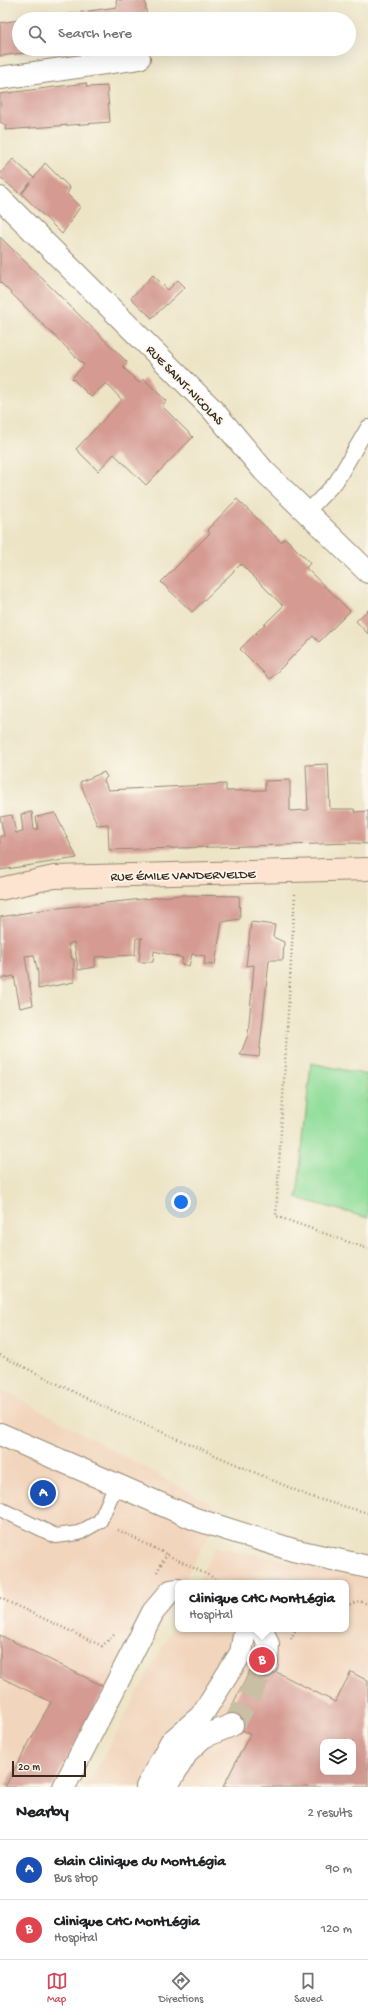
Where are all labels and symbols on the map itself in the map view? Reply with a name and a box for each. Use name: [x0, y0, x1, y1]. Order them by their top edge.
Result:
street label: RUE SAINT-NICOLAS: [142, 343, 227, 429]
street label: RUE ÉMILE VANDERVELDE: [110, 867, 257, 885]
your location: [171, 1192, 191, 1212]
pin: A: [30, 1478, 56, 1508]
pin: B: [249, 1645, 275, 1675]
scale bar: [12, 1759, 86, 1778]

